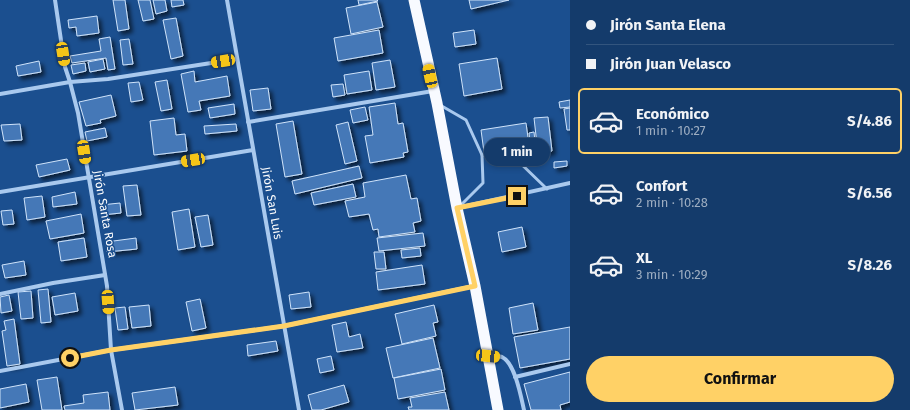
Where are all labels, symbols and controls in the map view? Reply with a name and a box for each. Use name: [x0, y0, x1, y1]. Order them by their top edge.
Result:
text: Jirón Santa Elena: [610, 16, 726, 34]
car: [55, 41, 71, 67]
car: [210, 53, 236, 69]
text: Jirón Juan Velasco: [610, 55, 731, 73]
car: [422, 63, 438, 89]
icon: car: [588, 103, 624, 139]
text: Económico: [636, 105, 709, 123]
text: S/4.86: [847, 112, 892, 130]
text: 1 min · 10:27: [636, 123, 706, 138]
callout: 1 min: [484, 138, 550, 166]
car: [76, 139, 92, 165]
text: 1 min: [501, 144, 533, 159]
car: [180, 152, 206, 168]
street label: Jirón San Luis: [259, 166, 285, 241]
street label: Jirón Santa Rosa: [90, 169, 120, 259]
icon: car: [588, 175, 624, 211]
text: Confort: [636, 177, 688, 195]
text: S/6.56: [847, 184, 892, 202]
route end: [508, 187, 526, 205]
text: 2 min · 10:28: [636, 195, 708, 210]
icon: car: [588, 247, 624, 283]
text: XL: [636, 249, 652, 267]
text: S/8.26: [847, 256, 892, 274]
text: 3 min · 10:29: [636, 267, 708, 282]
car: [101, 290, 115, 314]
route start: [61, 349, 79, 367]
car: [475, 349, 501, 363]
button: Confirmar: [586, 356, 894, 402]

